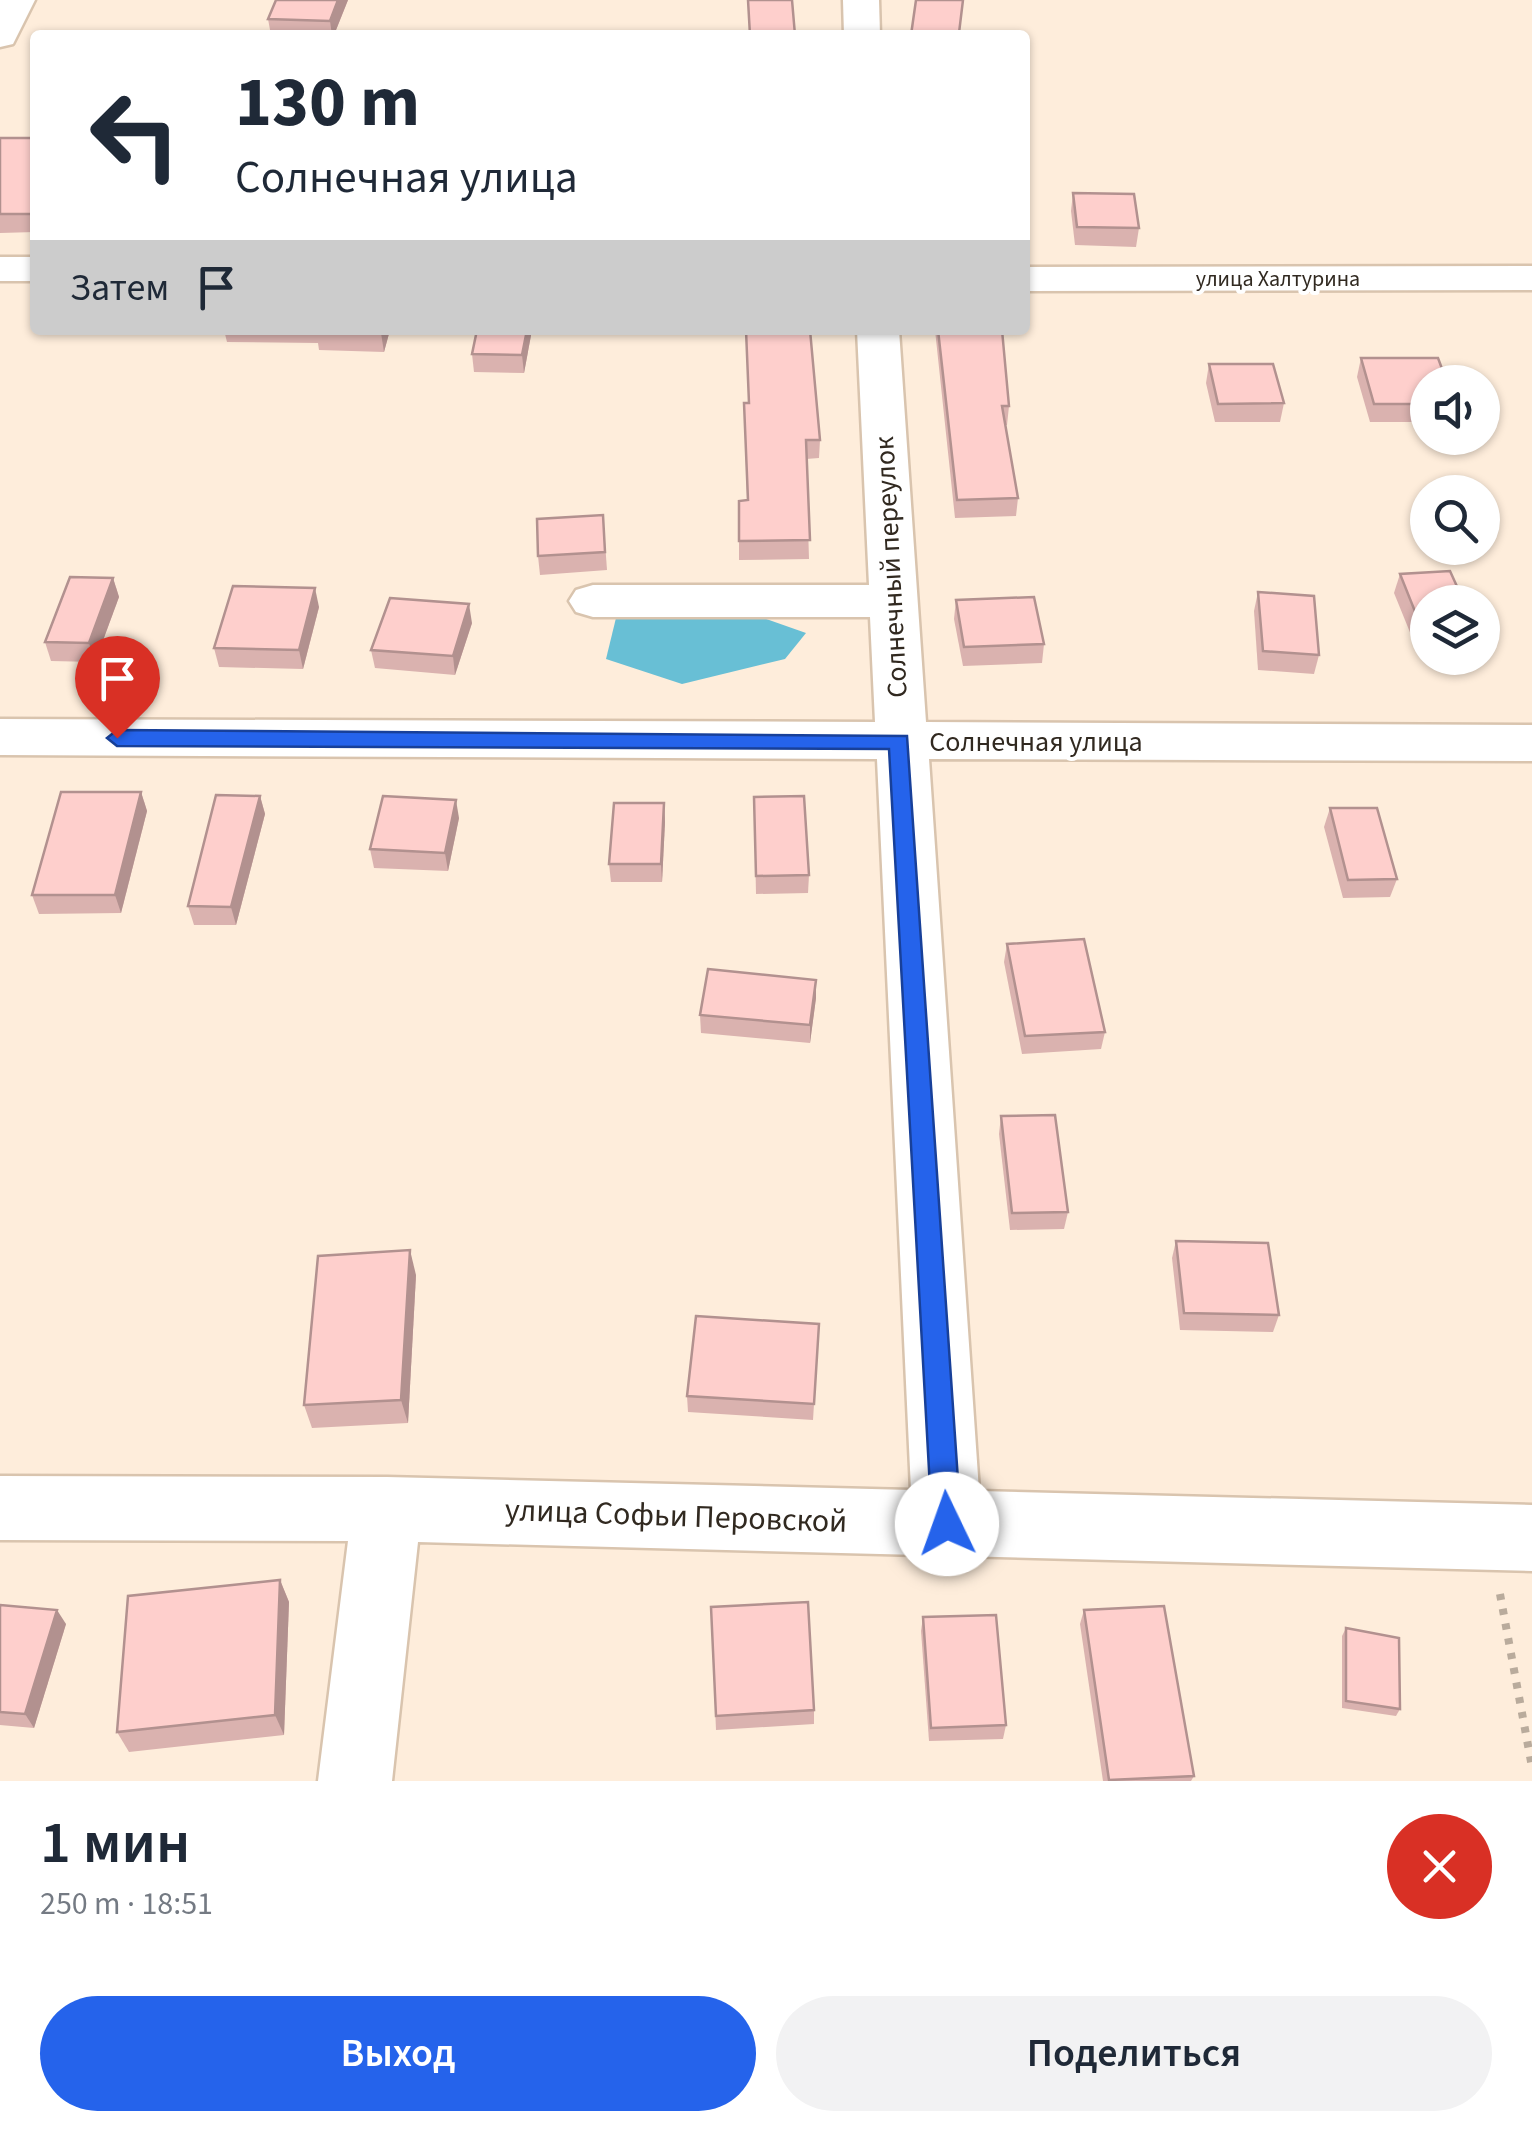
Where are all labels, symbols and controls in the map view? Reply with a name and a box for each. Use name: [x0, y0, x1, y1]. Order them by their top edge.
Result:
text: 130 m: [235, 53, 420, 153]
icon: left: [70, 70, 200, 200]
text: Солнечная улица: [235, 146, 578, 210]
icon: arrive: [189, 260, 244, 315]
text: Затем: [70, 261, 169, 315]
street label: улица Халтурина: [1196, 263, 1360, 295]
map controls: [1410, 365, 1500, 675]
button: sound: [1410, 365, 1500, 455]
street label: Солнечный переулок: [864, 435, 918, 699]
button: search: [1410, 475, 1500, 565]
button: layers: [1410, 585, 1500, 675]
pin: [75, 636, 160, 739]
icon: arrive: [90, 651, 145, 706]
street label: Солнечная улица: [929, 722, 1143, 762]
position arrow: [895, 1472, 999, 1576]
street label: улица Софьи Перовской: [504, 1487, 848, 1545]
text: 1 мин: [40, 1801, 190, 1886]
button: close: [1387, 1814, 1492, 1919]
text: 250 m · 18:51: [40, 1881, 213, 1927]
button: Выход: [40, 1996, 756, 2111]
button: Поделиться: [776, 1996, 1492, 2111]

